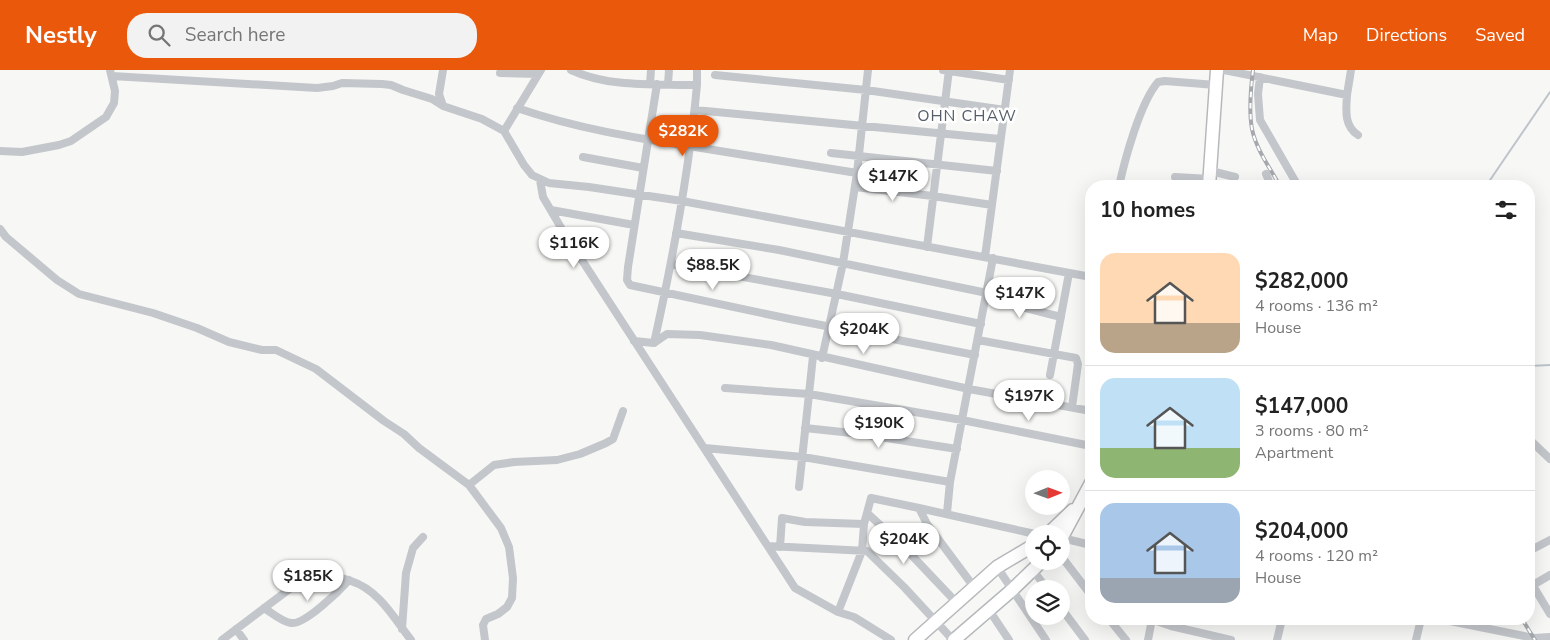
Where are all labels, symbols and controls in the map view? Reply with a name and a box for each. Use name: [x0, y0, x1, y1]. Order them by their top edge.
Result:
search box: [127, 13, 477, 58]
text: Nestly: [25, 19, 97, 51]
icon: search: [145, 21, 173, 49]
text: Search here: [185, 22, 285, 48]
text: Map: [1303, 23, 1338, 47]
text: Directions: [1366, 23, 1447, 47]
text: Saved: [1475, 23, 1525, 47]
district label: OHN CHAW: [917, 105, 1017, 127]
pin: $282K: [648, 114, 718, 157]
text: $282K: [658, 120, 708, 142]
pin: $147K: [858, 160, 928, 202]
text: $147K: [868, 165, 918, 187]
text: 10 homes: [1100, 196, 1195, 224]
icon: filters: [1492, 196, 1520, 224]
pin: $116K: [539, 226, 609, 269]
text: $116K: [549, 232, 599, 254]
pin: $88.5K: [672, 248, 754, 291]
text: $88.5K: [687, 254, 740, 276]
text: $282,000: [1255, 267, 1348, 295]
icon: home: [1140, 273, 1200, 333]
pin: $147K: [985, 276, 1055, 319]
text: $147K: [995, 282, 1045, 304]
text: 4 rooms · 136 m²: [1255, 295, 1378, 317]
pin: $204K: [829, 312, 899, 355]
text: House: [1255, 317, 1301, 339]
text: $204K: [839, 318, 889, 340]
pin: $197K: [994, 380, 1064, 422]
text: $197K: [1004, 385, 1054, 407]
text: $147,000: [1255, 392, 1348, 420]
icon: home: [1140, 398, 1200, 458]
pin: $190K: [844, 406, 914, 449]
text: $190K: [854, 412, 904, 434]
text: 3 rooms · 80 m²: [1255, 420, 1368, 442]
text: Apartment: [1255, 442, 1333, 464]
north arrow: [1025, 470, 1070, 515]
map controls: [1025, 470, 1070, 625]
text: $204,000: [1255, 517, 1348, 545]
pin: $204K: [869, 522, 939, 565]
icon: home: [1140, 523, 1200, 583]
button: locate: [1025, 525, 1070, 570]
text: $204K: [879, 528, 929, 550]
text: 4 rooms · 120 m²: [1255, 545, 1378, 567]
pin: $185K: [273, 560, 343, 602]
text: $185K: [283, 565, 333, 587]
text: House: [1255, 567, 1301, 589]
button: layers: [1025, 580, 1070, 625]

